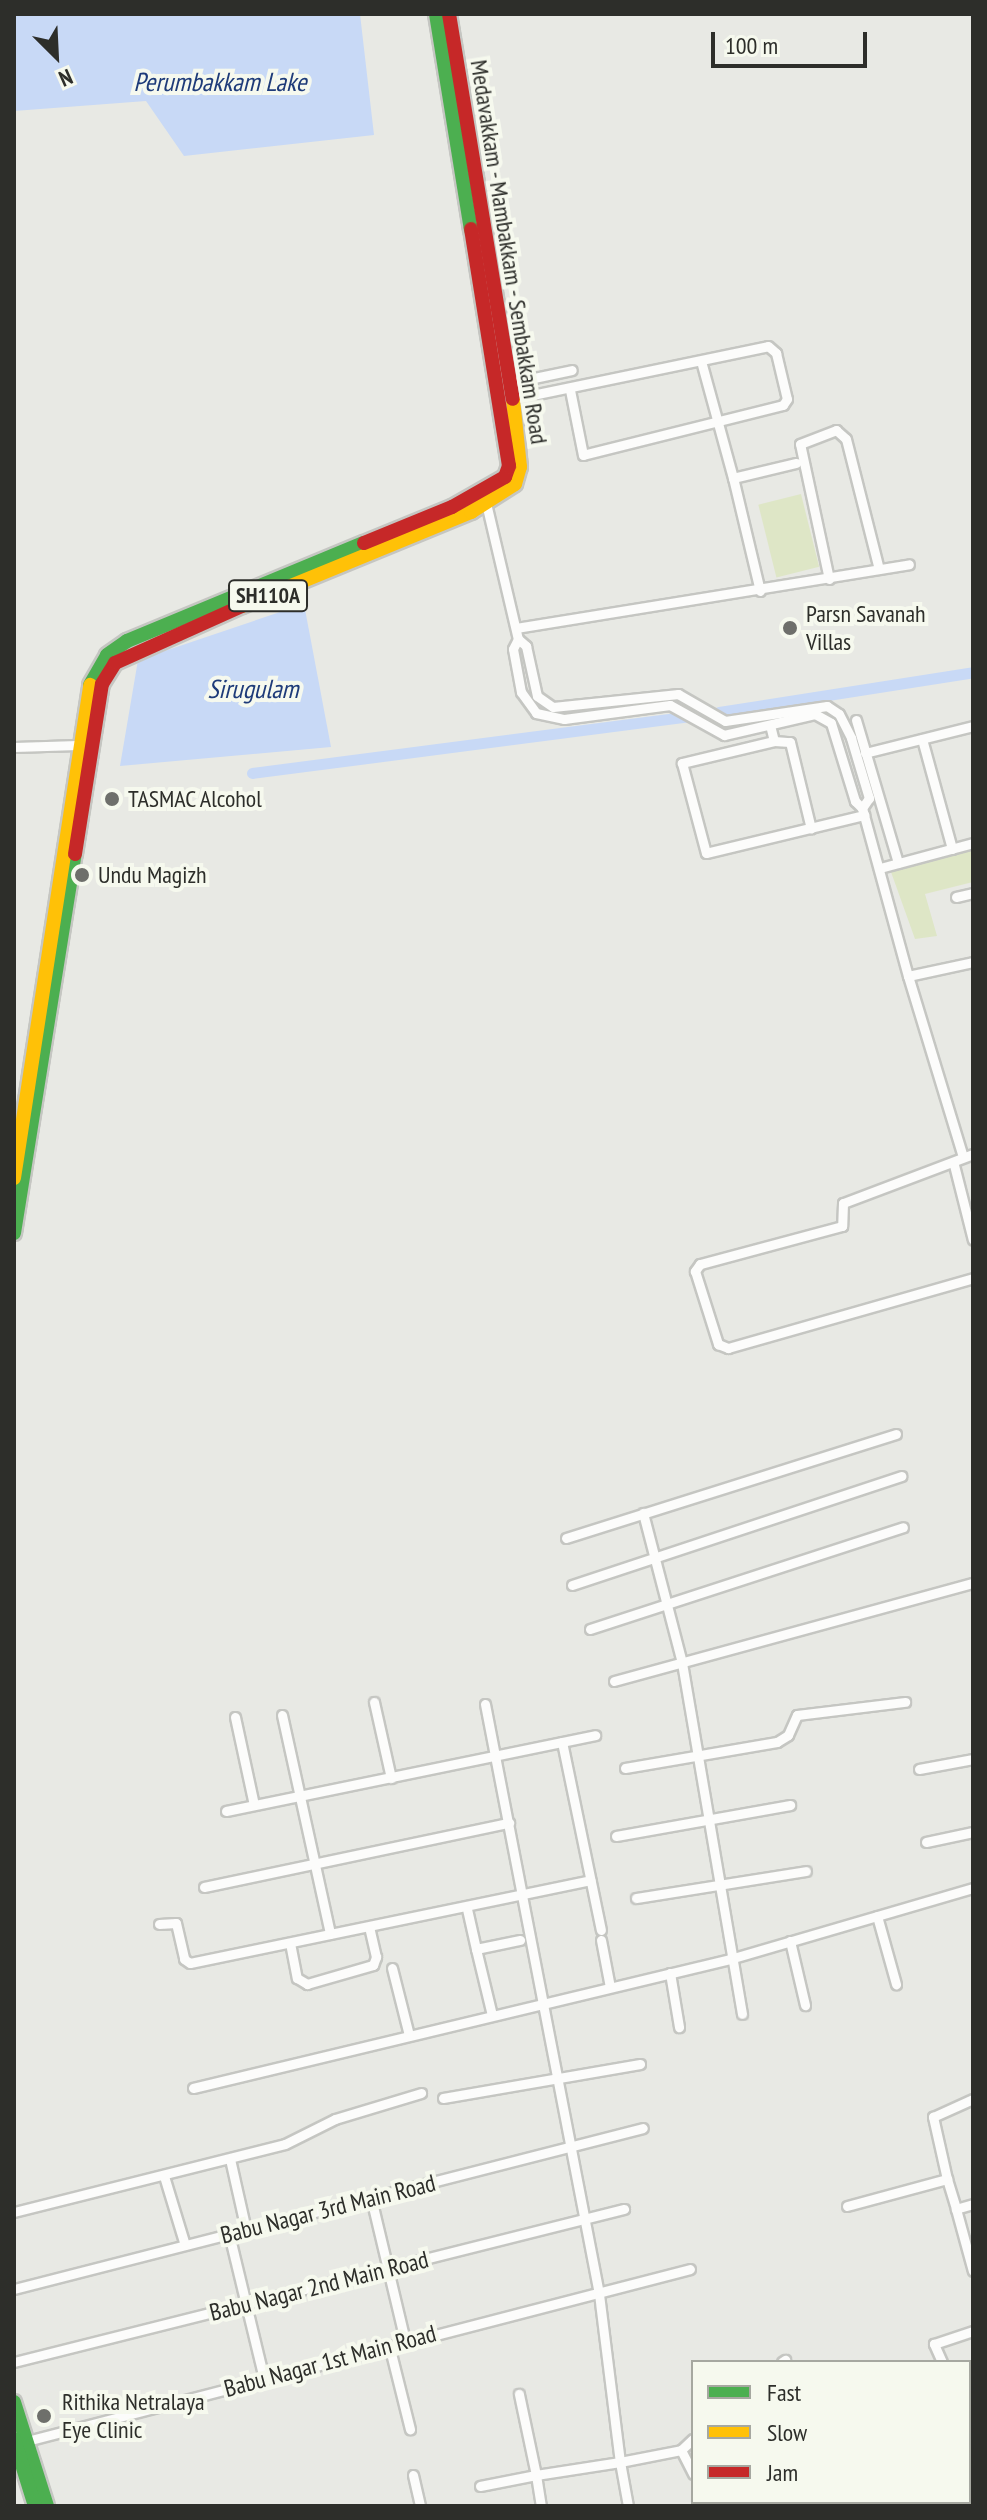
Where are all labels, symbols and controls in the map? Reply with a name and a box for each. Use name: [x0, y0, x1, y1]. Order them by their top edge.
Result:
north arrow: [16, 16, 96, 96]
scale bar: [715, 16, 871, 66]
text: 100 m: [725, 30, 778, 61]
street label: Medavakkam - Mambakkam - Sembakkam Road: [464, 56, 554, 448]
text: N: [55, 63, 77, 93]
water label: Perumbakkam Lake: [133, 66, 307, 98]
road number: SH110A: [228, 578, 308, 614]
place label: Parsn Savanah Villas: [806, 600, 926, 656]
marker: Parsn Savanah Villas: [781, 619, 799, 637]
water label: Sirugulam: [207, 673, 299, 705]
place label: TASMAC Alcohol: [128, 785, 263, 813]
marker: TASMAC Alcohol: [103, 790, 121, 808]
place label: Undu Magizh: [98, 861, 207, 889]
marker: Undu Magizh: [73, 866, 91, 884]
street label: Babu Nagar 3rd Main Road: [218, 2168, 438, 2250]
street label: Babu Nagar 2nd Main Road: [207, 2245, 431, 2327]
street label: Babu Nagar 1st Main Road: [221, 2319, 439, 2403]
legend: [691, 2360, 971, 2504]
text: Fast: [767, 2377, 801, 2408]
place label: Rithika Netralaya Eye Clinic: [62, 2388, 205, 2444]
marker: Rithika Netralaya Eye Clinic: [33, 2405, 55, 2427]
text: Slow: [767, 2417, 807, 2448]
text: Jam: [767, 2457, 798, 2488]

